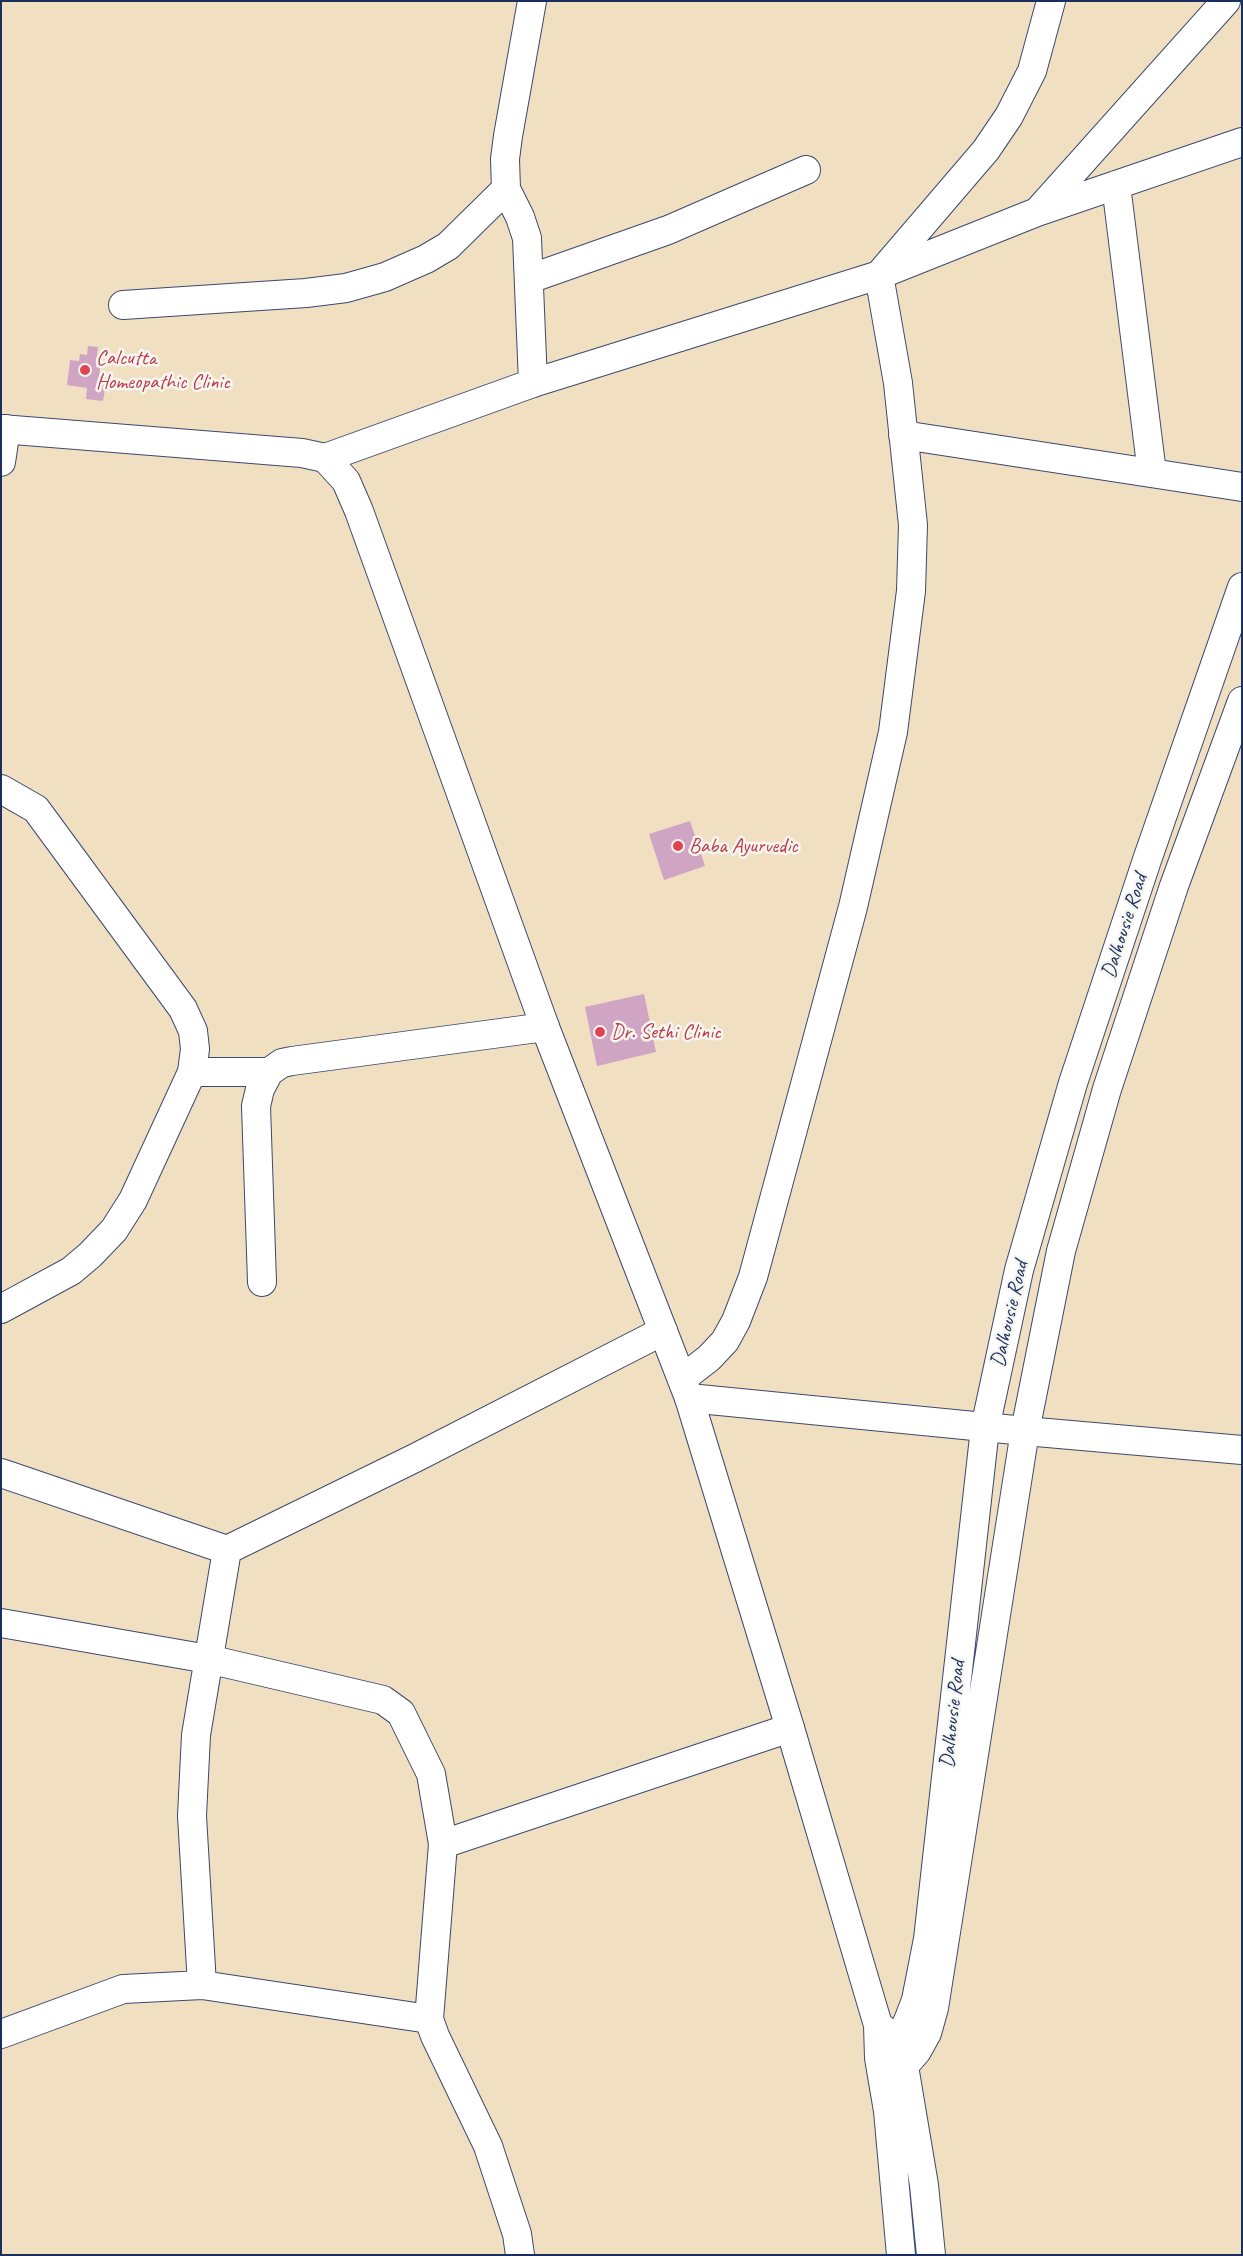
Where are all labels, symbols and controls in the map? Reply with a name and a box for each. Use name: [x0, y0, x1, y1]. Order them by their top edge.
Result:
place label: Calcutta Homeopathic Clinic: [96, 345, 230, 395]
marker: Calcutta Homeopathic Clinic: [78, 363, 92, 377]
place label: Baba Ayurvedic: [689, 833, 798, 859]
marker: Baba Ayurvedic: [671, 839, 685, 853]
street label: Dalhousie Road: [1096, 871, 1154, 981]
place label: Dr. Sethi Clinic: [611, 1019, 721, 1045]
marker: Dr. Sethi Clinic: [593, 1025, 607, 1039]
street label: Dalhousie Road: [986, 1259, 1034, 1369]
street label: Dalhousie Road: [935, 1659, 971, 1769]

